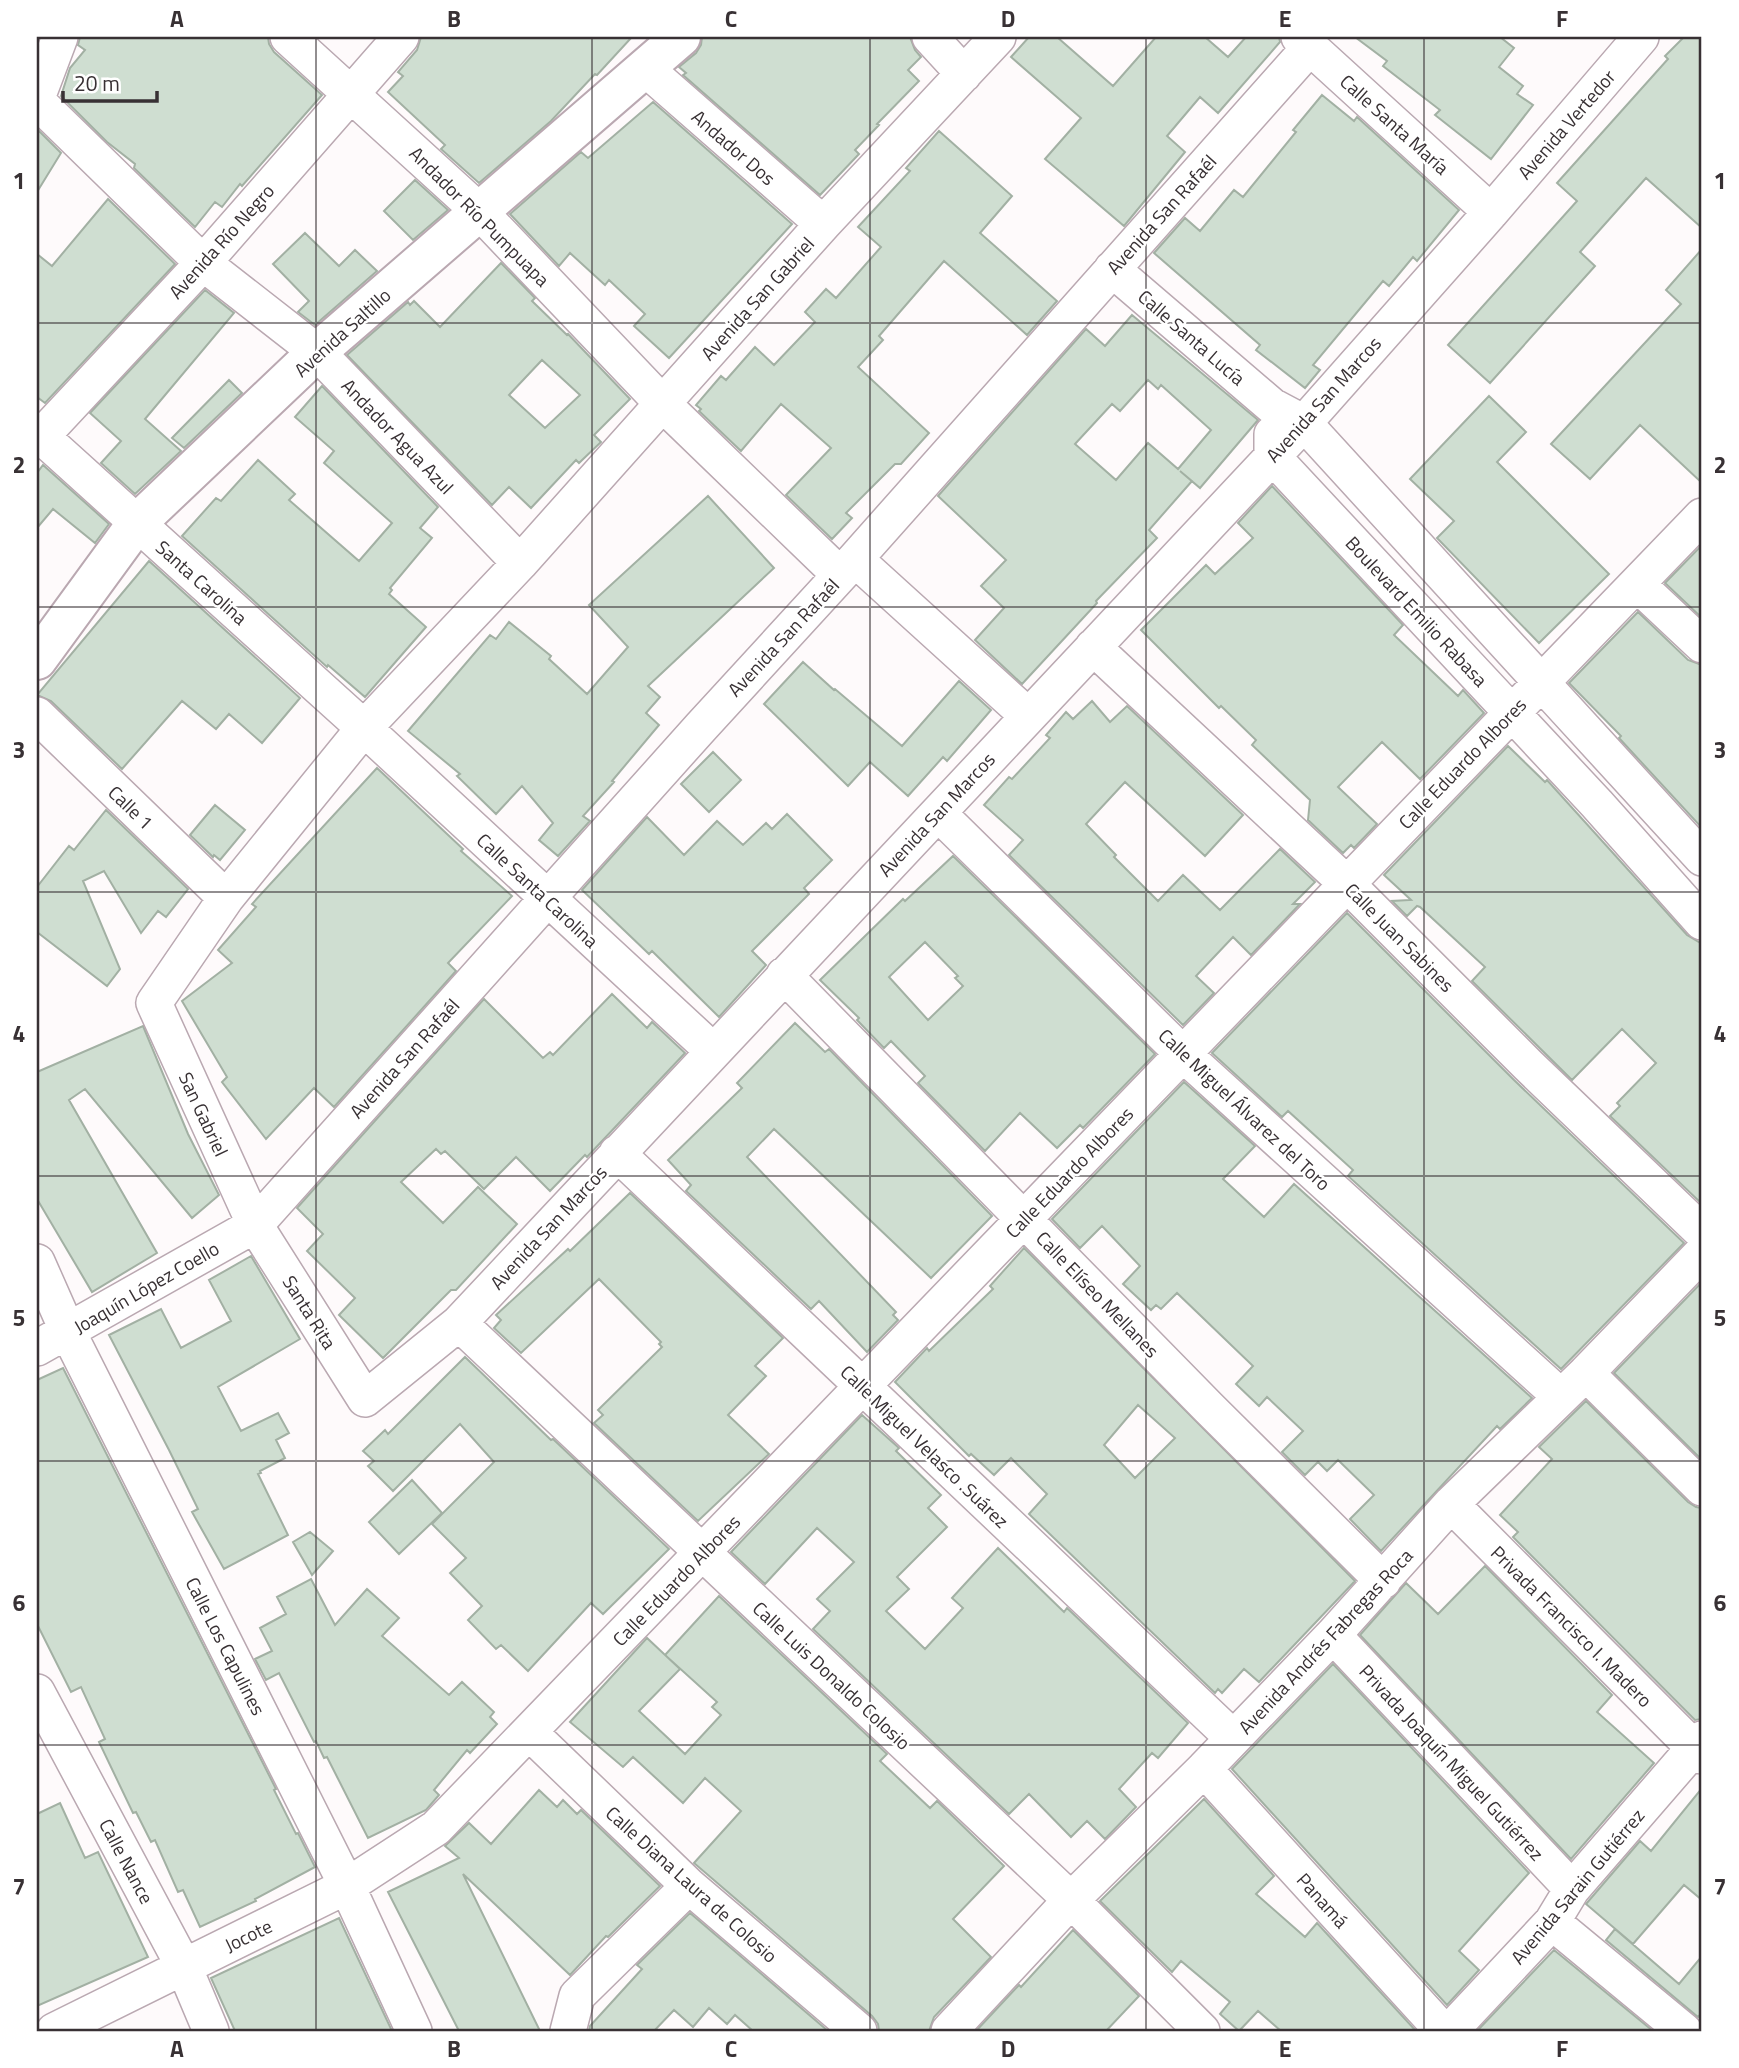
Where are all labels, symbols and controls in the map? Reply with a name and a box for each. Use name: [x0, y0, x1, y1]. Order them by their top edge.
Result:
text: A: [170, 1, 184, 36]
text: B: [447, 1, 461, 36]
text: C: [725, 1, 737, 36]
text: D: [1001, 1, 1015, 36]
text: E: [1279, 1, 1291, 36]
text: F: [1556, 1, 1568, 36]
scale bar: [63, 60, 158, 104]
street label: Avenida Vertedor: [1510, 62, 1622, 185]
text: 20 m: [74, 67, 120, 99]
street label: Calle Santa María: [1334, 67, 1457, 181]
street label: Andador Dos: [686, 102, 783, 192]
street label: Andador Río Pumpuapa: [403, 139, 557, 293]
street label: Avenida San Rafaél: [1099, 147, 1223, 281]
text: 1: [13, 163, 25, 198]
text: 1: [1714, 163, 1726, 198]
street label: Avenida Río Negro: [161, 177, 281, 305]
street label: Avenida San Gabriel: [693, 230, 821, 366]
street label: Avenida Saltillo: [287, 281, 397, 383]
street label: Calle Santa Lucía: [1132, 282, 1252, 392]
street label: Avenida San Marcos: [1258, 329, 1388, 468]
street label: Andador Agua Azul: [335, 372, 461, 500]
text: 2: [13, 447, 25, 482]
text: 2: [1714, 447, 1726, 482]
street label: Boulevard Emilio Rabasa: [1339, 529, 1495, 693]
street label: Santa Carolina: [150, 533, 255, 632]
street label: Avenida San Rafaél: [720, 571, 846, 703]
street label: Calle Eduardo Albores: [1391, 690, 1533, 835]
text: 3: [13, 732, 25, 767]
text: 3: [1714, 732, 1726, 767]
street label: Avenida San Marcos: [871, 745, 1002, 883]
street label: Calle 1: [102, 778, 160, 836]
street label: Calle Santa Carolina: [471, 826, 606, 955]
street label: Calle Juan Sabines: [1339, 876, 1461, 998]
street label: Avenida San Rafaél: [342, 991, 466, 1125]
text: 4: [13, 1016, 25, 1051]
text: 4: [1714, 1016, 1726, 1051]
street label: Calle Miguel Álvarez del Toro: [1152, 1021, 1338, 1197]
street label: San Gabriel: [172, 1067, 236, 1161]
street label: Calle Eduardo Albores: [998, 1099, 1140, 1244]
street label: Avenida San Marcos: [483, 1158, 614, 1296]
street label: Calle Elíseo Mellanes: [1030, 1224, 1166, 1364]
street label: Joaquín López Coello: [68, 1234, 224, 1340]
street label: Santa Rita: [276, 1269, 344, 1355]
text: 5: [13, 1300, 25, 1335]
text: 5: [1714, 1300, 1726, 1335]
street label: Calle Miguel Velasco .Suárez: [834, 1358, 1016, 1534]
street label: Calle Eduardo Albores: [605, 1507, 747, 1652]
street label: Privada Francisco I. Madero: [1485, 1539, 1659, 1713]
street label: Avenida Andrés Fabregas Roca: [1231, 1541, 1419, 1740]
street label: Calle Los Capulines: [179, 1572, 273, 1720]
text: 6: [13, 1585, 26, 1620]
text: 6: [1714, 1585, 1727, 1620]
street label: Calle Luis Donaldo Colosio: [746, 1594, 918, 1756]
street label: Privada Joaquín Miguel Gutiérrez: [1353, 1657, 1551, 1867]
street label: Calle Diana Laura de Colosio: [600, 1799, 784, 1969]
street label: Avenida Sarain Gutiérrez: [1503, 1802, 1651, 1970]
street label: Calle Nance: [92, 1813, 162, 1909]
street label: Panamá: [1290, 1866, 1356, 1935]
text: 7: [13, 1869, 25, 1904]
text: 7: [1714, 1869, 1726, 1904]
street label: Jocote: [219, 1911, 277, 1959]
text: A: [170, 2031, 184, 2066]
text: B: [447, 2031, 461, 2066]
text: C: [725, 2031, 737, 2066]
text: D: [1001, 2031, 1015, 2066]
text: E: [1279, 2031, 1291, 2066]
text: F: [1556, 2031, 1568, 2066]

